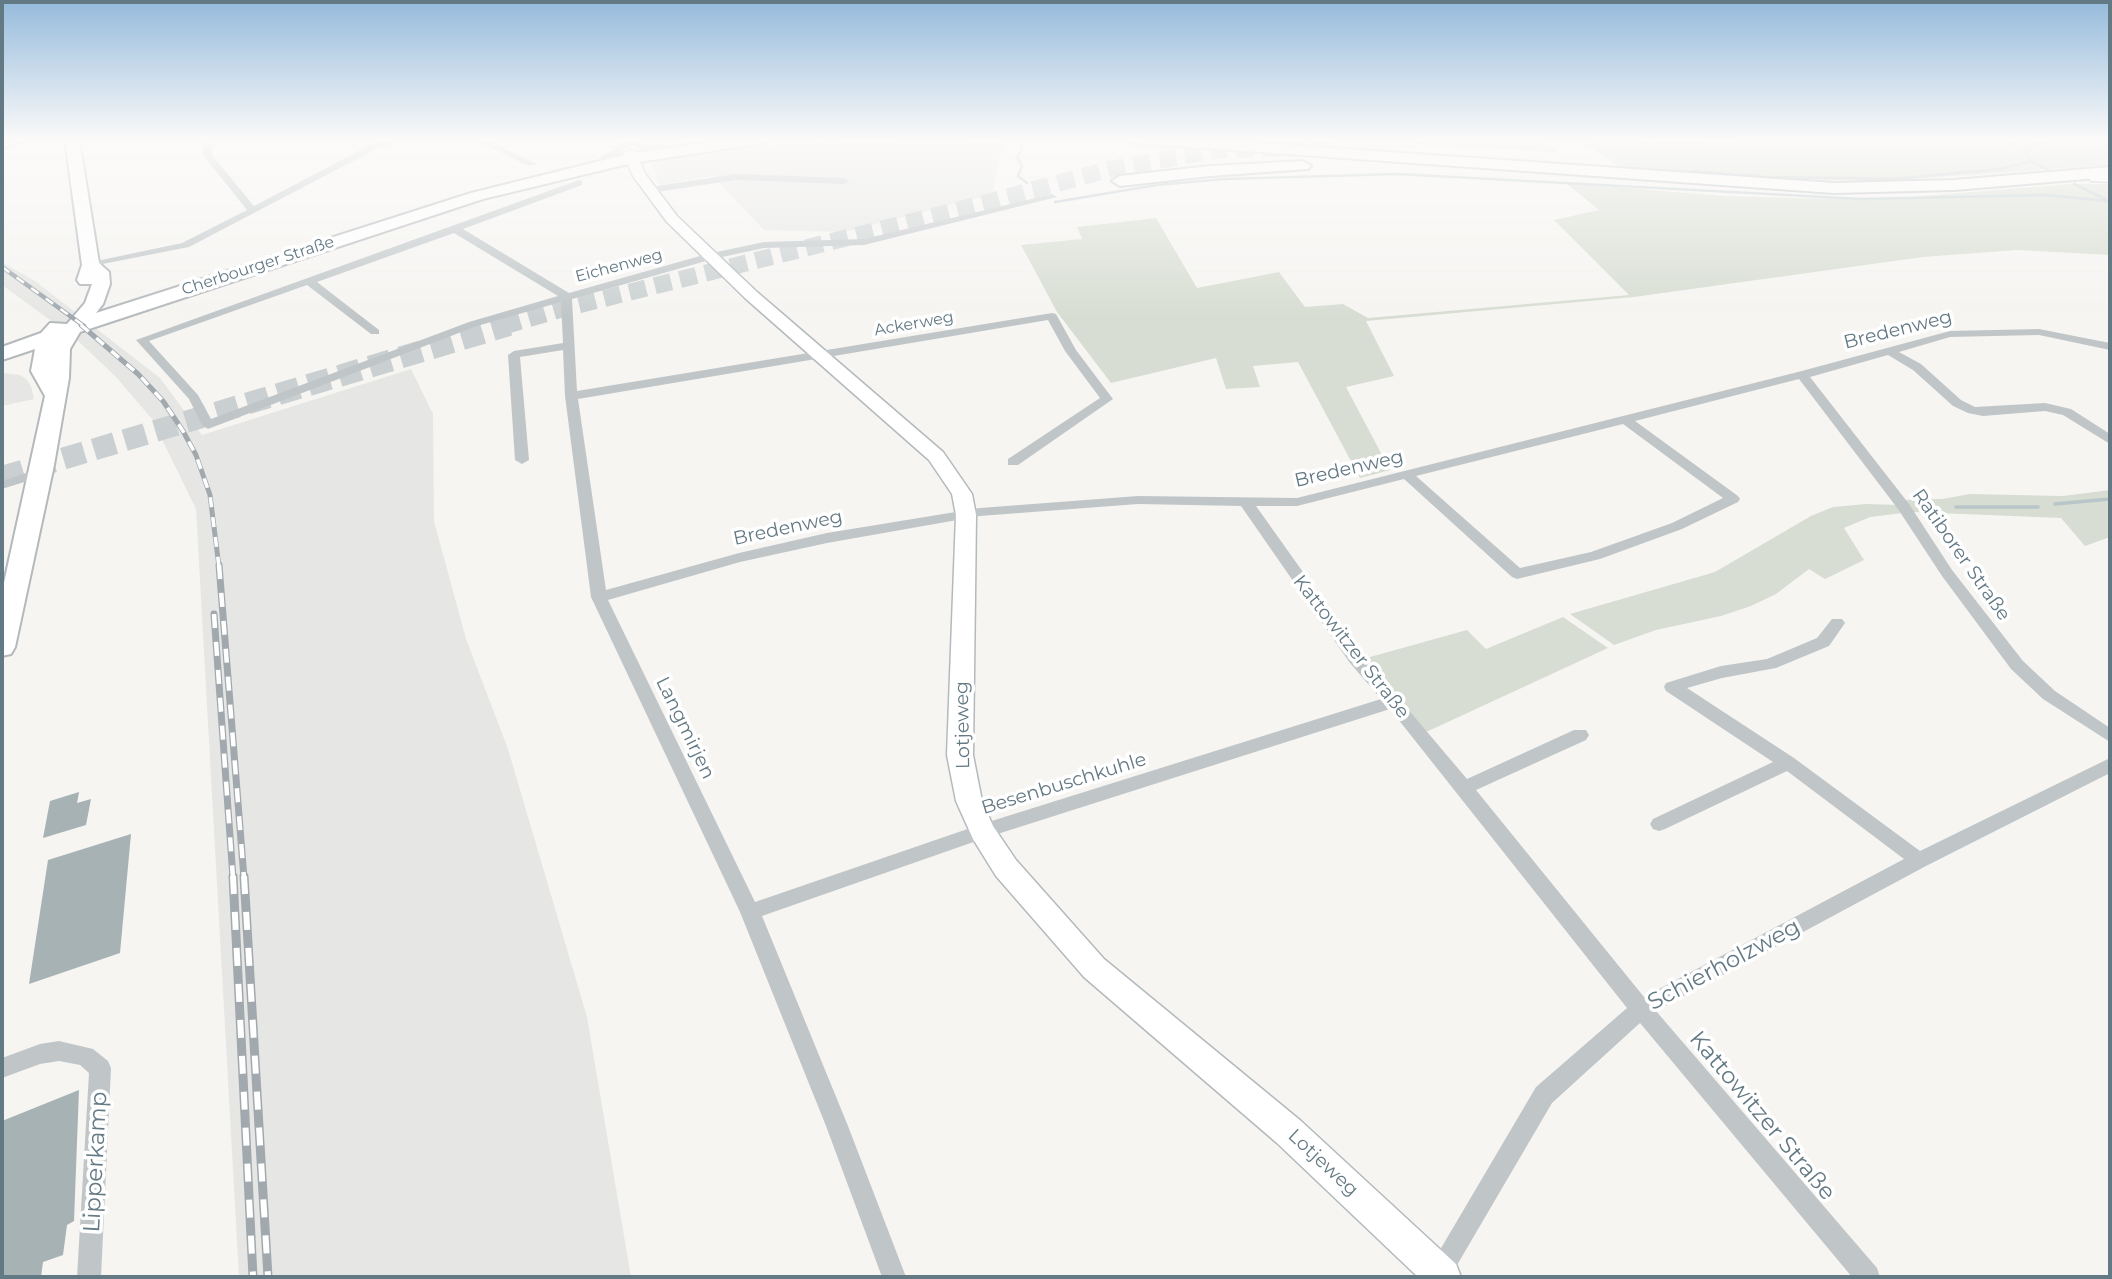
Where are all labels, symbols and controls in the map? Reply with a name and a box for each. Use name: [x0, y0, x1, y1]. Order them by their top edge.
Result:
street label: Cherbourger Straße: [179, 232, 337, 300]
street label: Eichenweg: [573, 245, 665, 287]
street label: Bredenweg: [1841, 306, 1955, 354]
street label: Ackerweg: [873, 308, 955, 340]
street label: Bredenweg: [1292, 445, 1406, 493]
street label: Ratiborer Straße: [1907, 485, 2015, 625]
street label: Bredenweg: [731, 505, 845, 551]
street label: Kattowitzer Straße: [1288, 571, 1414, 723]
street label: Langmirjen: [650, 673, 720, 783]
street label: Lotjeweg: [951, 681, 975, 769]
street label: Besenbuschkuhle: [979, 748, 1149, 820]
street label: Schierholzweg: [1643, 913, 1805, 1017]
street label: Kattowitzer Straße: [1683, 1026, 1841, 1206]
street label: Lipperkamp: [79, 1091, 113, 1233]
street label: Lotjeweg: [1283, 1125, 1363, 1201]

